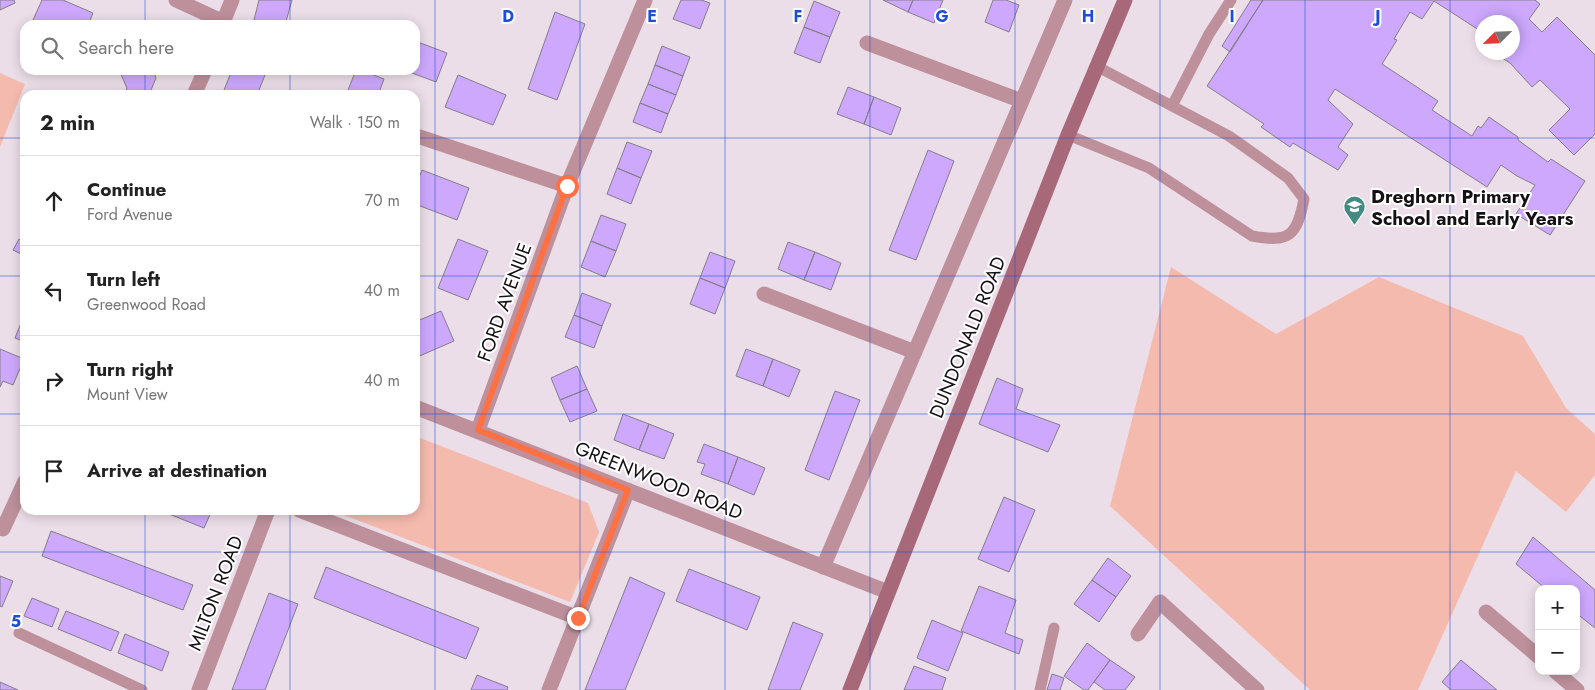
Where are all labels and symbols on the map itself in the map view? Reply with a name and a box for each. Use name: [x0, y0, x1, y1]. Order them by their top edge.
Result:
text: D: [502, 5, 514, 28]
text: E: [647, 5, 657, 28]
text: F: [794, 5, 802, 28]
text: G: [935, 5, 949, 28]
text: H: [1082, 5, 1094, 28]
text: I: [1229, 5, 1235, 28]
text: J: [1372, 5, 1381, 28]
north arrow: [1475, 15, 1520, 60]
route start: [556, 175, 579, 198]
place label: Dreghorn Primary School and Early Years: [1371, 183, 1574, 232]
school or university icon: Dreghorn Primary School and Early Years: [1343, 195, 1367, 226]
street label: FORD AVENUE: [470, 239, 538, 365]
street label: DUNDONALD ROAD: [923, 252, 1012, 422]
street label: GREENWOOD ROAD: [571, 434, 747, 526]
street label: MILTON ROAD: [181, 532, 250, 655]
route end: [567, 607, 590, 630]
text: 5: [11, 610, 21, 633]

